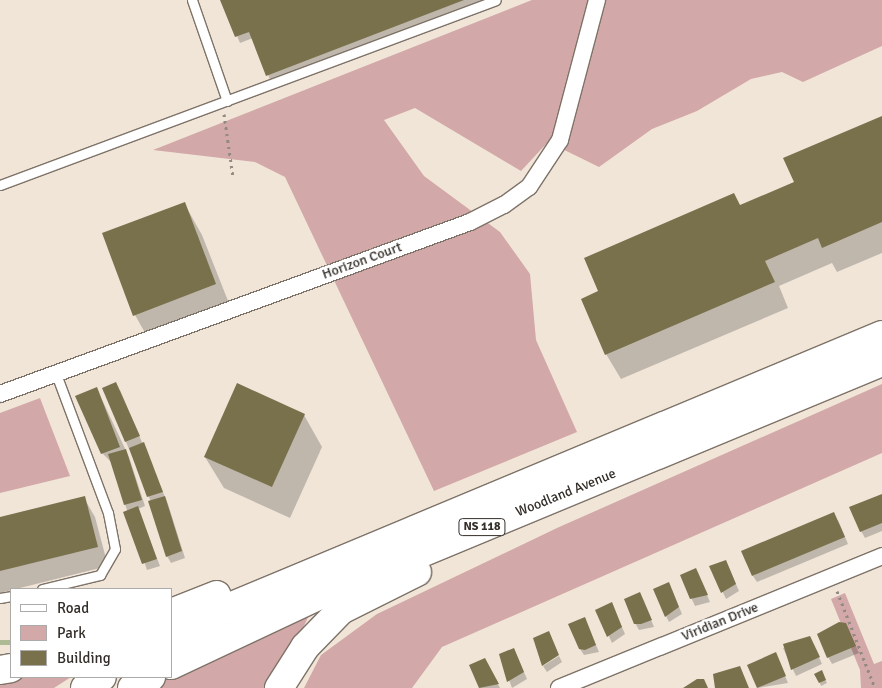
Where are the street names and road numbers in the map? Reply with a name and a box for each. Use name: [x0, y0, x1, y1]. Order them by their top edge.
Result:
street label: Horizon Court: [320, 239, 404, 283]
street label: Woodland Avenue: [513, 465, 619, 521]
road number: NS 118: [458, 518, 506, 536]
street label: Viridian Drive: [679, 599, 761, 645]

